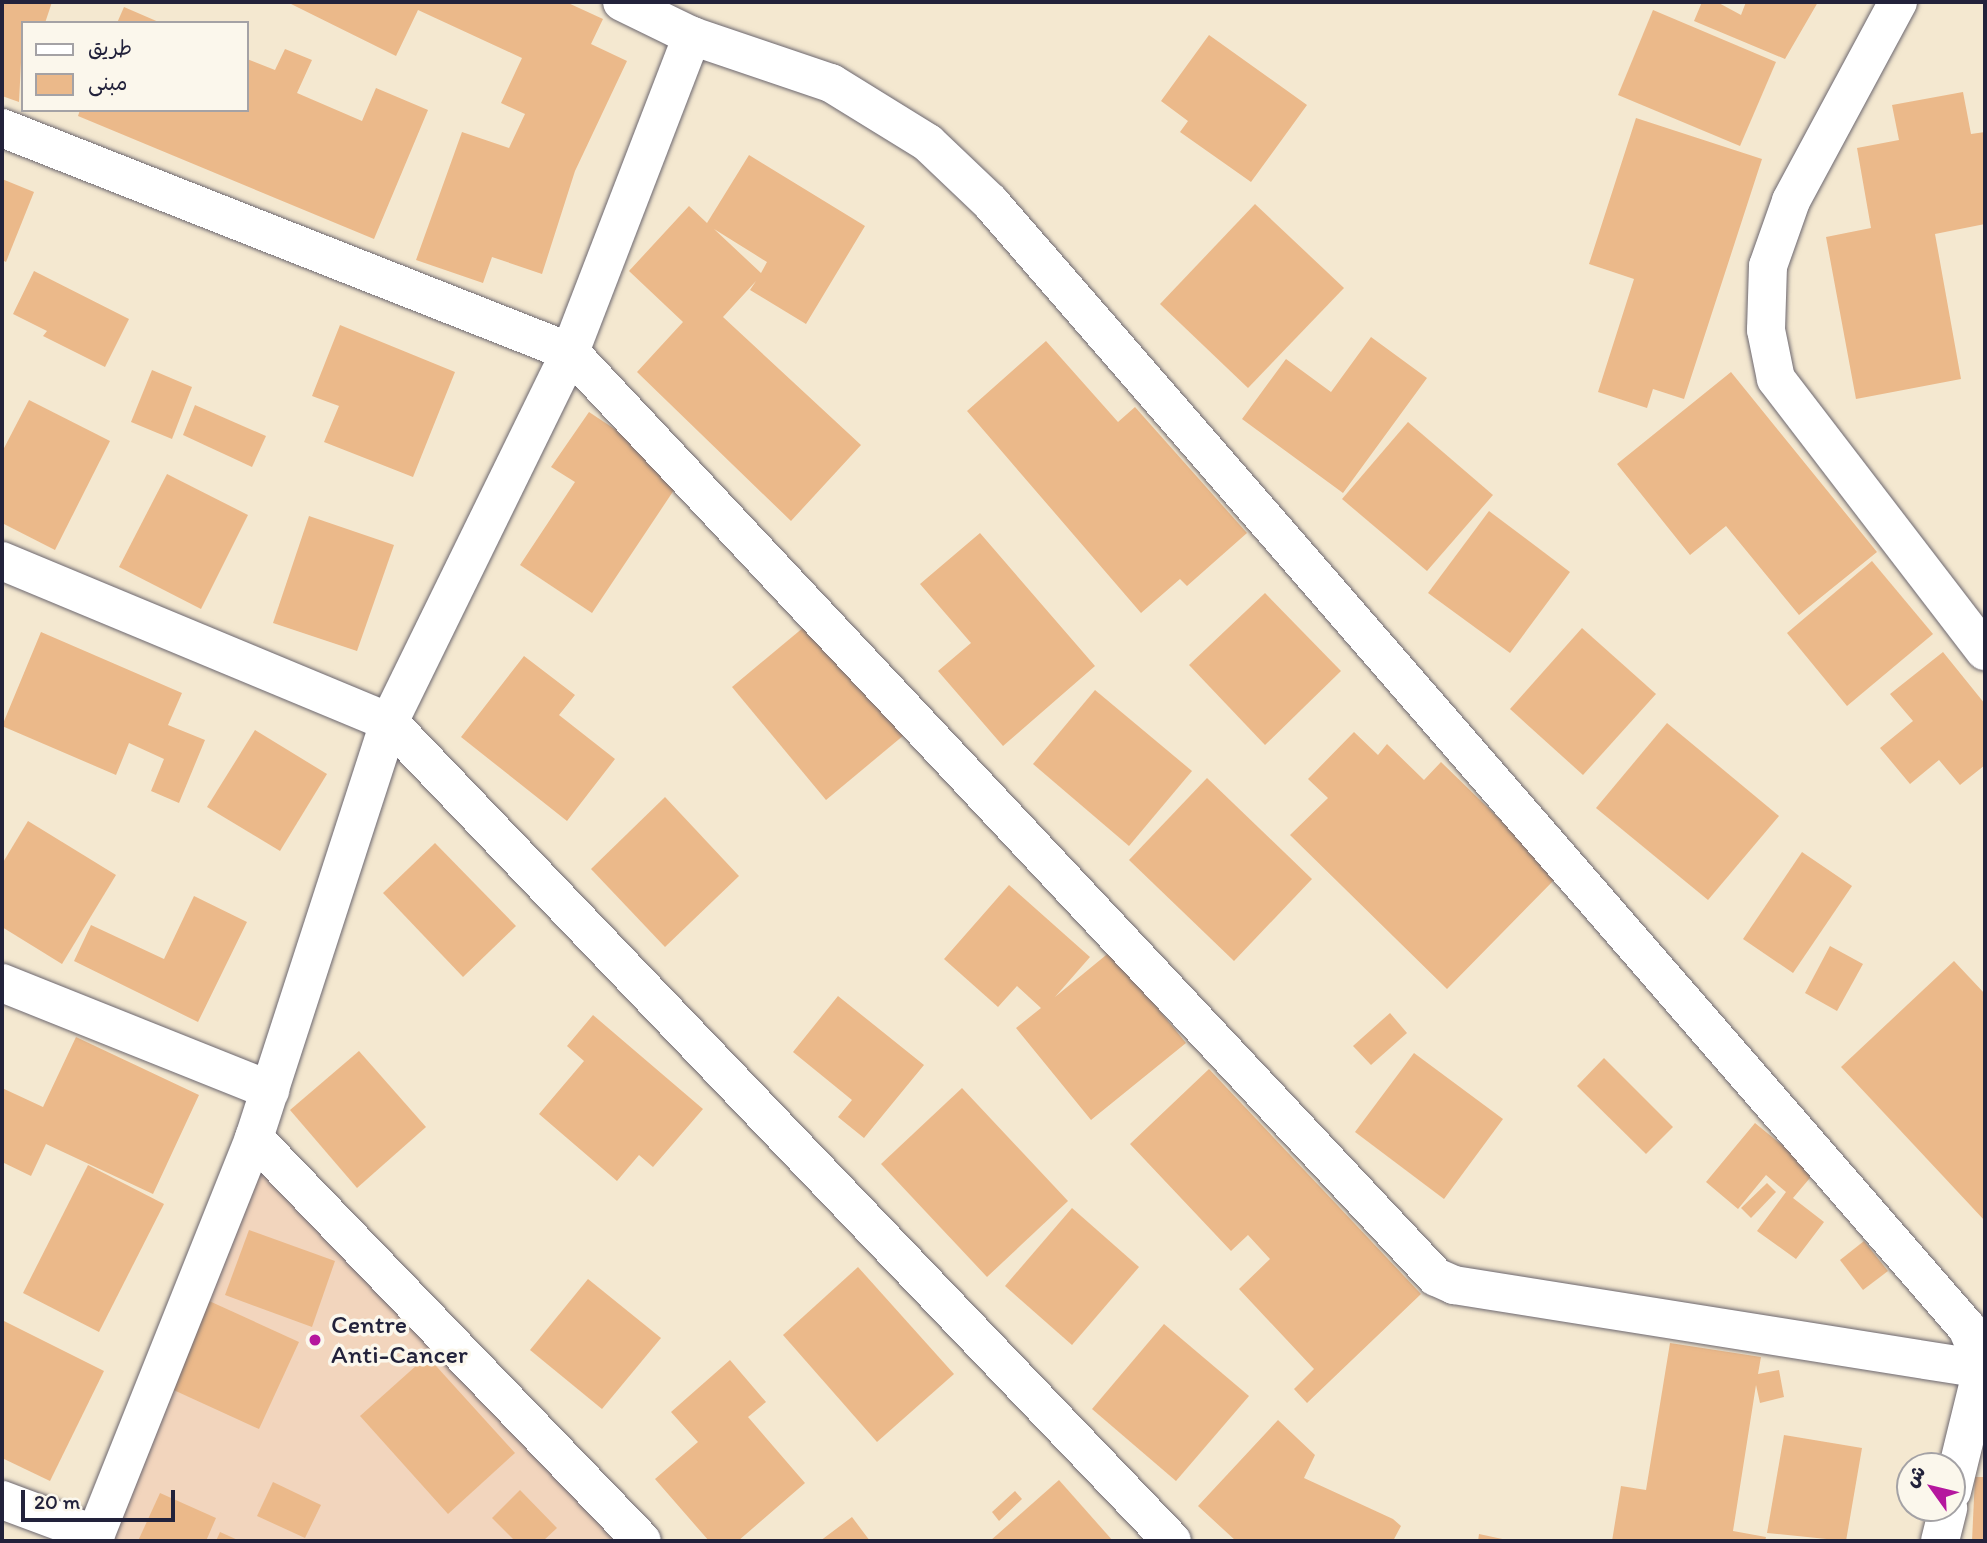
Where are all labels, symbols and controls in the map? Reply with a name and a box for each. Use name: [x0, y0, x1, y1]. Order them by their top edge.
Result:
legend: [21, 21, 248, 112]
text: طريق: [88, 35, 132, 60]
text: مبنى: [88, 70, 127, 95]
place label: Centre Anti-Cancer: [331, 1309, 468, 1370]
marker: Centre Anti-Cancer: [305, 1330, 325, 1350]
north arrow: [1896, 1452, 1966, 1522]
text: ش: [1899, 1461, 1930, 1491]
scale bar: [24, 1476, 178, 1520]
text: 20 m: [34, 1489, 80, 1514]

